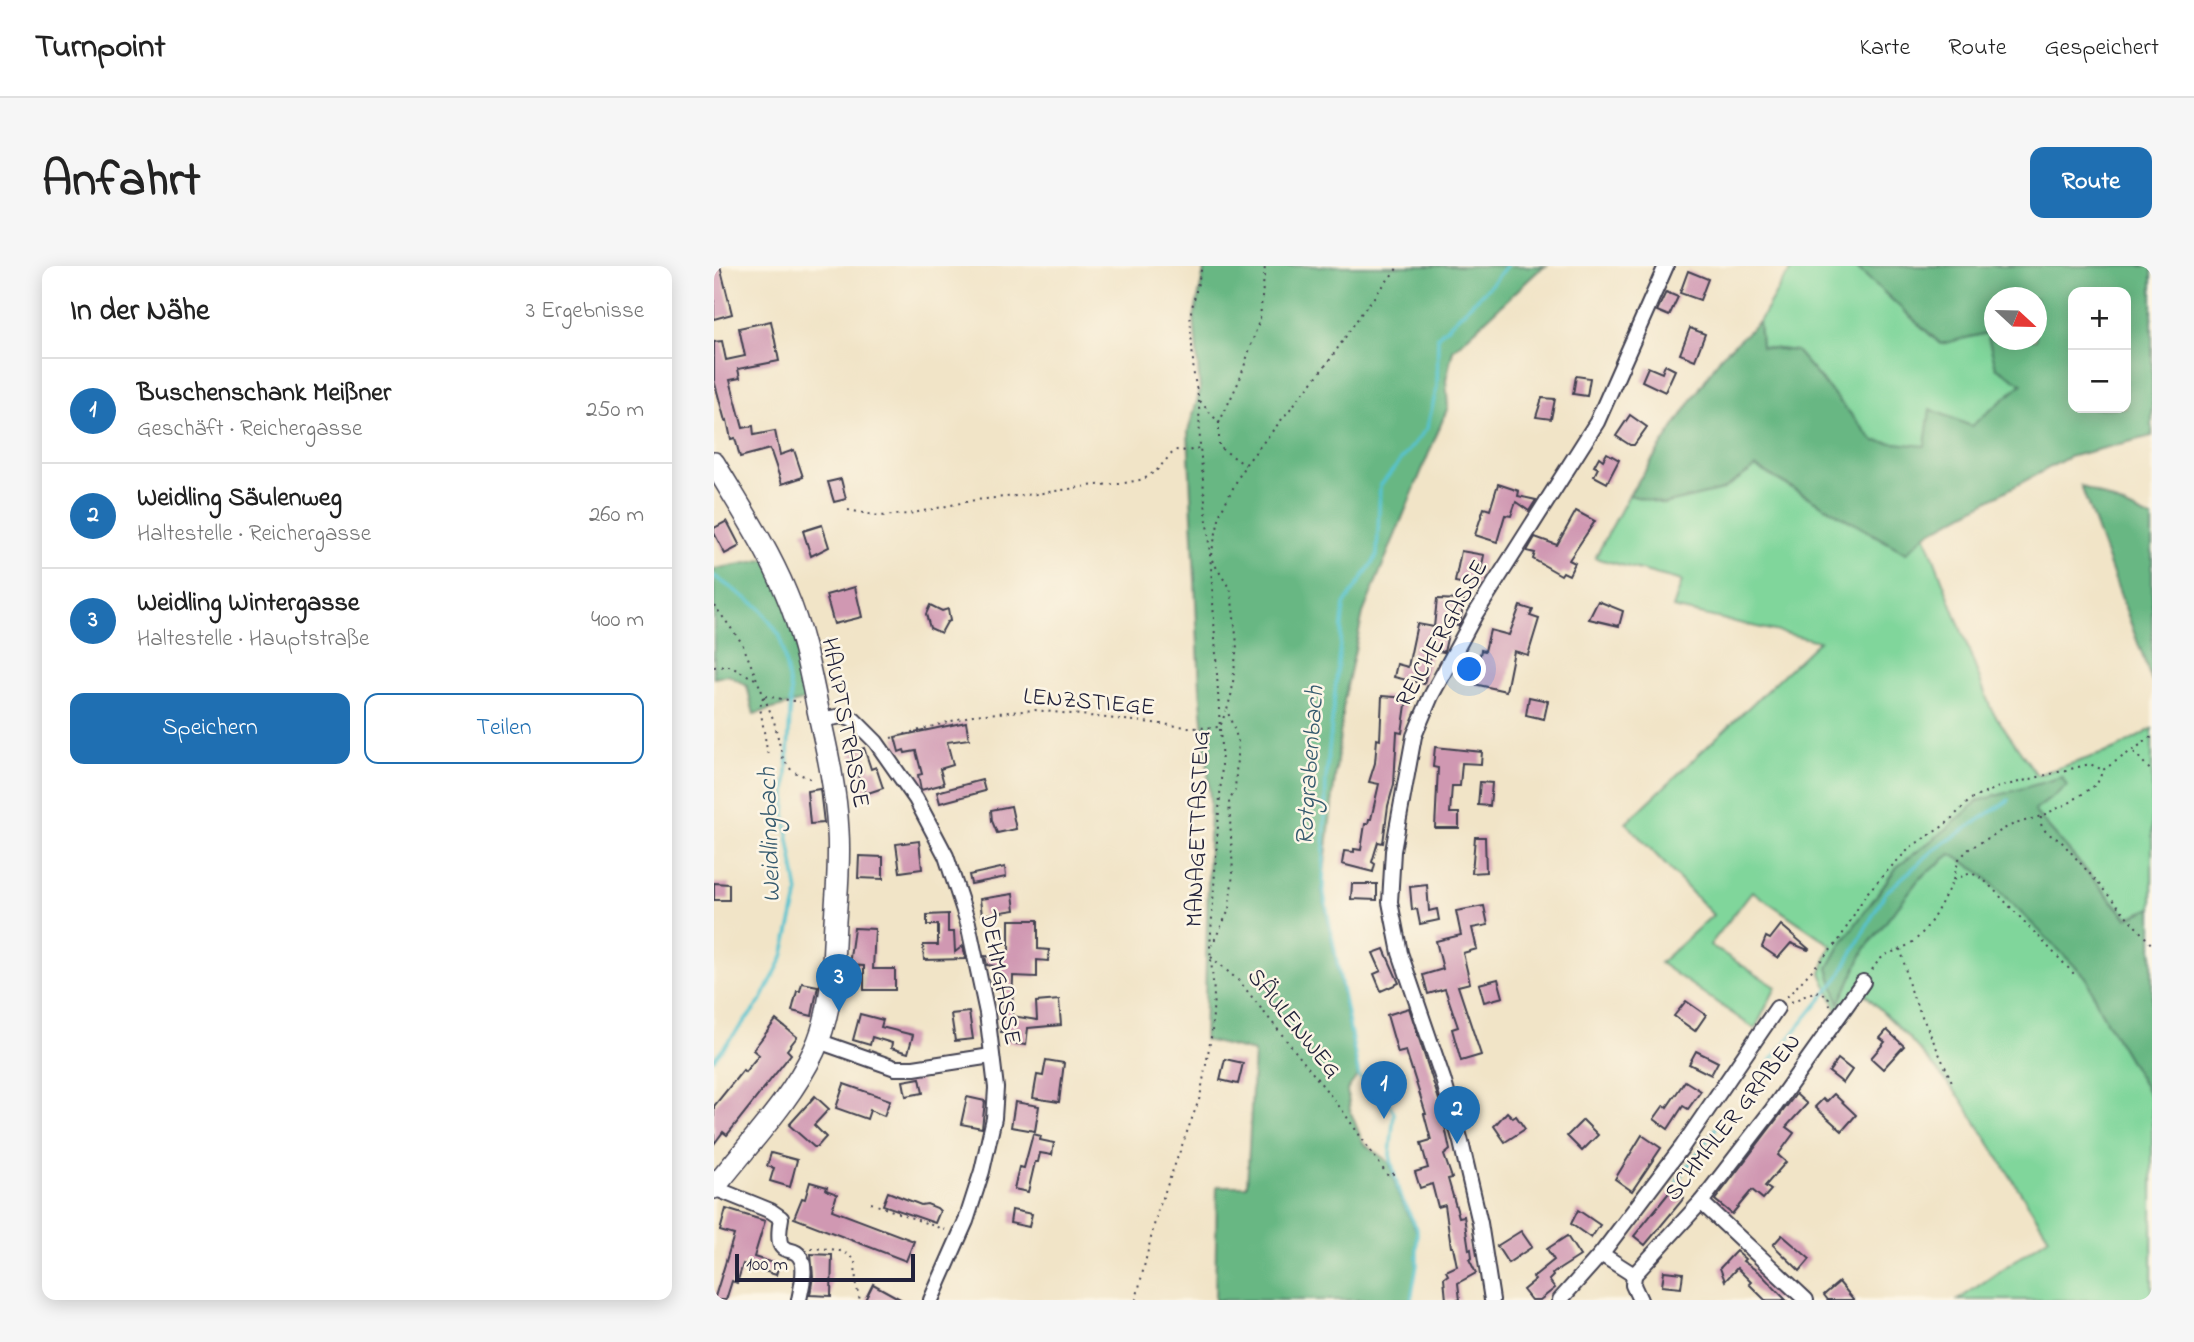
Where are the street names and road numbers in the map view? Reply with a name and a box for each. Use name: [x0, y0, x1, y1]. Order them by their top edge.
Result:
street label: REICHERGASSE: [1388, 554, 1498, 714]
street label: HAUPTSTRASSE: [810, 635, 878, 811]
street label: LENZSTIEGE: [1022, 680, 1156, 726]
street label: MANAGETTASTEIG: [1178, 730, 1220, 928]
street label: DEHMGASSE: [969, 907, 1029, 1048]
street label: SÄULENWEG: [1237, 961, 1349, 1087]
street label: SCHMALER GRABEN: [1657, 1027, 1811, 1209]

